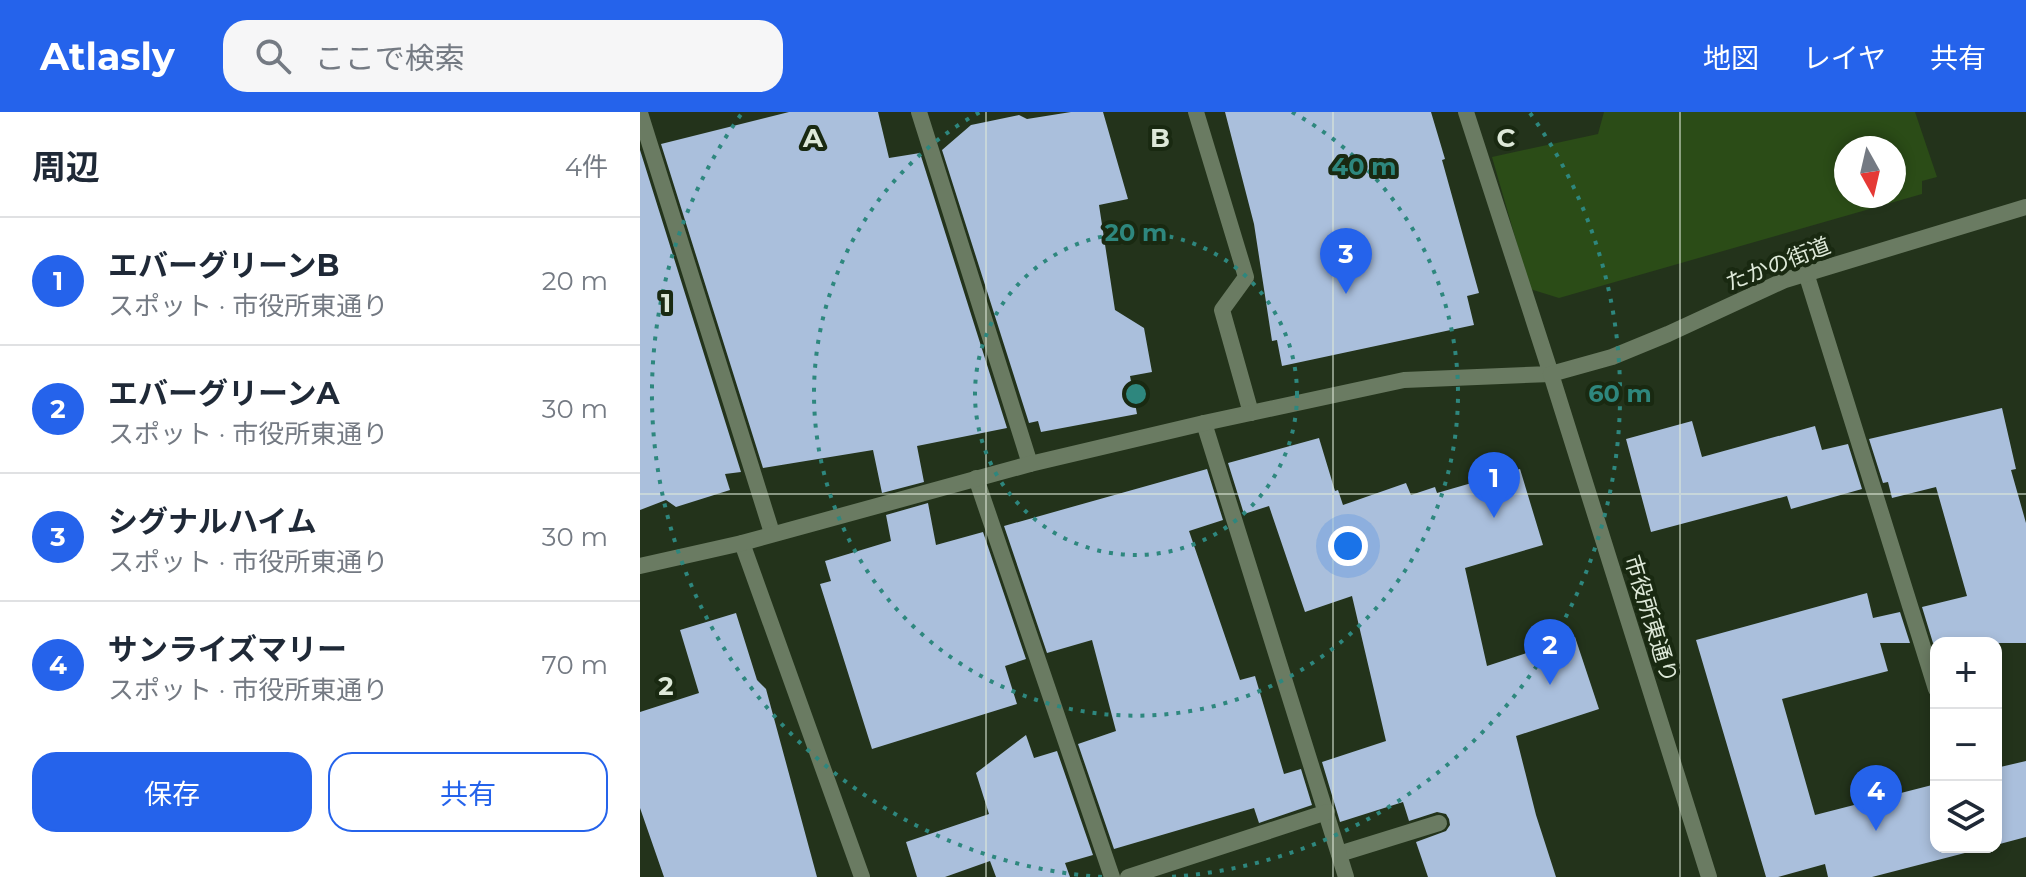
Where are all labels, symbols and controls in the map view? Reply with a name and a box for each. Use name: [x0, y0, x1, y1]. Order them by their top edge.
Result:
search box: [223, 20, 783, 92]
text: Atlasly: [40, 33, 175, 80]
icon: search: [251, 34, 295, 78]
text: ここで検索: [315, 40, 465, 77]
text: 地図: [1703, 41, 1759, 75]
text: レイヤ: [1803, 41, 1886, 75]
text: 共有: [1930, 41, 1986, 75]
text: A: [802, 122, 824, 154]
text: B: [1150, 122, 1170, 154]
text: C: [1497, 122, 1516, 154]
north arrow: [1834, 136, 1906, 208]
text: 周辺: [32, 146, 100, 188]
text: 4件: [565, 151, 608, 183]
text: 40 m: [1332, 152, 1396, 181]
text: 20 m: [1105, 218, 1167, 247]
pin: 3: [1320, 228, 1372, 294]
street label: たかの街道: [1722, 232, 1834, 296]
text: エバーグリーンB: [108, 247, 339, 284]
text: 1: [53, 265, 63, 297]
text: 20 m: [542, 265, 608, 297]
text: 1: [661, 287, 671, 319]
text: スポット · 市役所東通り: [108, 290, 388, 322]
text: エバーグリーンA: [108, 375, 339, 412]
text: 60 m: [1588, 379, 1652, 408]
centre of rings: [1122, 380, 1150, 408]
text: 2: [50, 393, 66, 425]
text: 30 m: [542, 393, 608, 425]
text: スポット · 市役所東通り: [108, 418, 388, 450]
pin: 1: [1468, 452, 1520, 518]
text: シグナルハイム: [108, 503, 317, 540]
text: 3: [50, 521, 66, 553]
text: 30 m: [542, 521, 608, 553]
your location: [1328, 526, 1368, 566]
text: スポット · 市役所東通り: [108, 546, 388, 578]
street label: 市役所東通り: [1619, 552, 1683, 686]
pin: 2: [1524, 619, 1576, 685]
text: サンライズマリー: [108, 631, 347, 668]
map controls: [1930, 637, 2002, 853]
button: +: [1930, 637, 2002, 709]
text: 4: [49, 649, 67, 681]
text: 70 m: [542, 649, 608, 681]
text: 2: [658, 670, 674, 702]
text: スポット · 市役所東通り: [108, 674, 388, 706]
button: −: [1930, 709, 2002, 781]
button: 保存: [32, 752, 312, 832]
button: 共有: [328, 752, 608, 832]
pin: 4: [1850, 765, 1902, 831]
button: layers: [1930, 781, 2002, 853]

